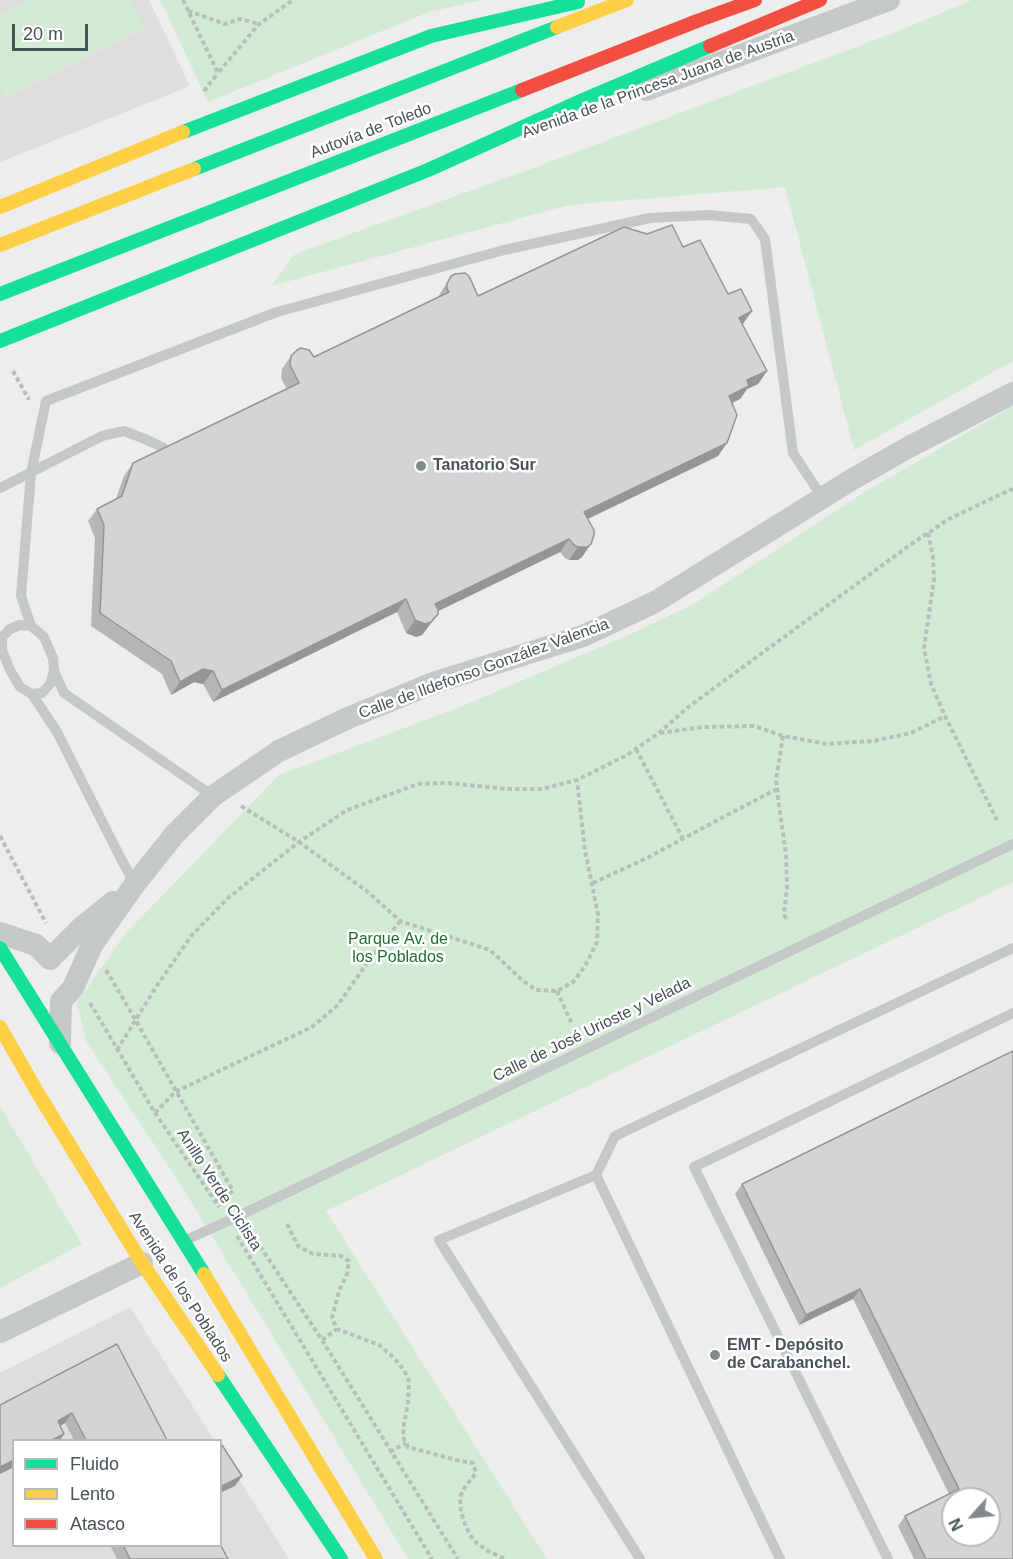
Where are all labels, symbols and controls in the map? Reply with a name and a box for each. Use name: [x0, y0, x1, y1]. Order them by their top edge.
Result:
scale bar: [15, 12, 92, 50]
text: 20 m: [23, 24, 63, 44]
street label: Avenida de la Princesa Juana de Austria: [519, 27, 797, 143]
street label: Autovía de Toledo: [308, 99, 434, 163]
place label: Tanatorio Sur: [433, 456, 536, 476]
marker: Tanatorio Sur: [414, 459, 428, 473]
street label: Calle de Ildefonso González Valencia: [356, 615, 612, 723]
park label: Parque Av. de los Poblados: [348, 930, 448, 968]
street label: Calle de José Urioste y Velada: [490, 974, 694, 1086]
street label: Anillo Verde Ciclista: [172, 1125, 266, 1255]
street label: Avenida de los Poblados: [124, 1208, 236, 1366]
place label: EMT - Depósito de Carabanchel.: [727, 1336, 851, 1374]
marker: EMT - Depósito de Carabanchel.: [708, 1348, 722, 1362]
legend: [12, 1439, 222, 1547]
text: Fluido: [70, 1454, 119, 1474]
text: Lento: [70, 1484, 115, 1504]
north arrow: [941, 1487, 1001, 1547]
text: Atasco: [70, 1514, 125, 1534]
text: N: [946, 1515, 966, 1534]

